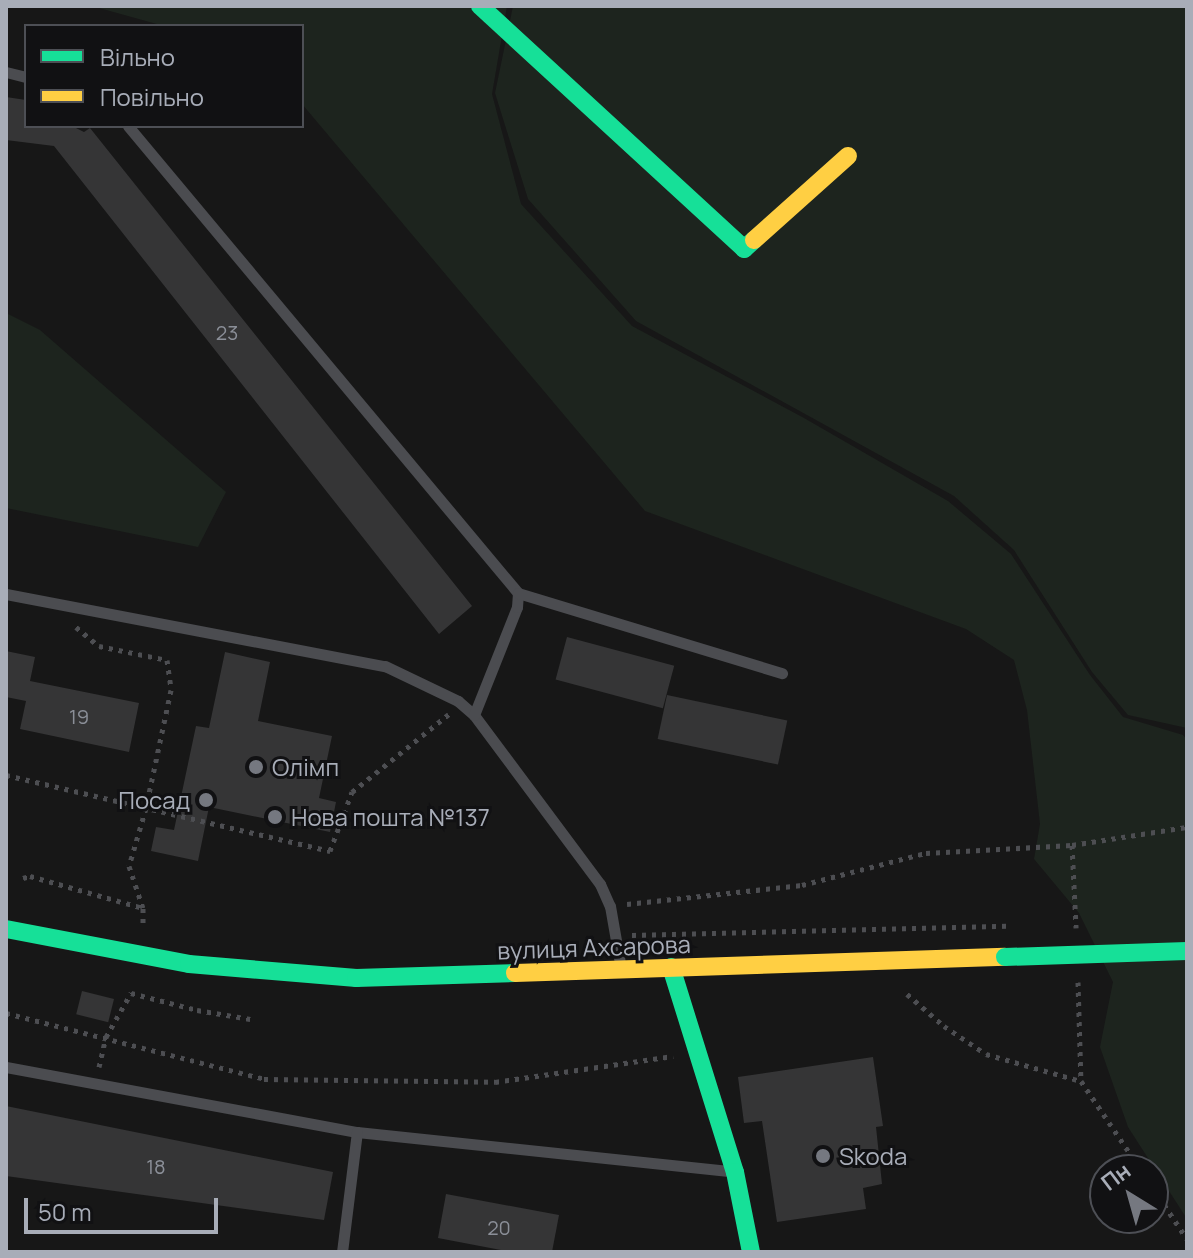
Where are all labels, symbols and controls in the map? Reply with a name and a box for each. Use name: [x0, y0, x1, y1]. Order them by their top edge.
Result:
legend: [24, 24, 304, 128]
text: Вільно: [100, 40, 175, 73]
text: Повільно: [100, 80, 204, 113]
house number: 23: [216, 320, 238, 344]
house number: 19: [69, 704, 89, 728]
place label: Олімп: [272, 753, 339, 781]
marker: Олімп: [247, 758, 265, 776]
place label: Посад: [118, 786, 190, 814]
marker: Посад: [197, 791, 215, 809]
place label: Нова пошта №137: [291, 803, 490, 831]
marker: Нова пошта №137: [266, 808, 284, 826]
street label: вулиця Ахсарова: [497, 929, 691, 965]
place label: Skoda: [839, 1142, 907, 1170]
marker: Skoda: [814, 1147, 832, 1165]
house number: 18: [146, 1154, 166, 1178]
north arrow: [1089, 1154, 1169, 1234]
text: Пн: [1095, 1156, 1137, 1197]
scale bar: [28, 1182, 222, 1232]
text: 50 m: [38, 1195, 92, 1228]
house number: 20: [487, 1215, 511, 1239]

